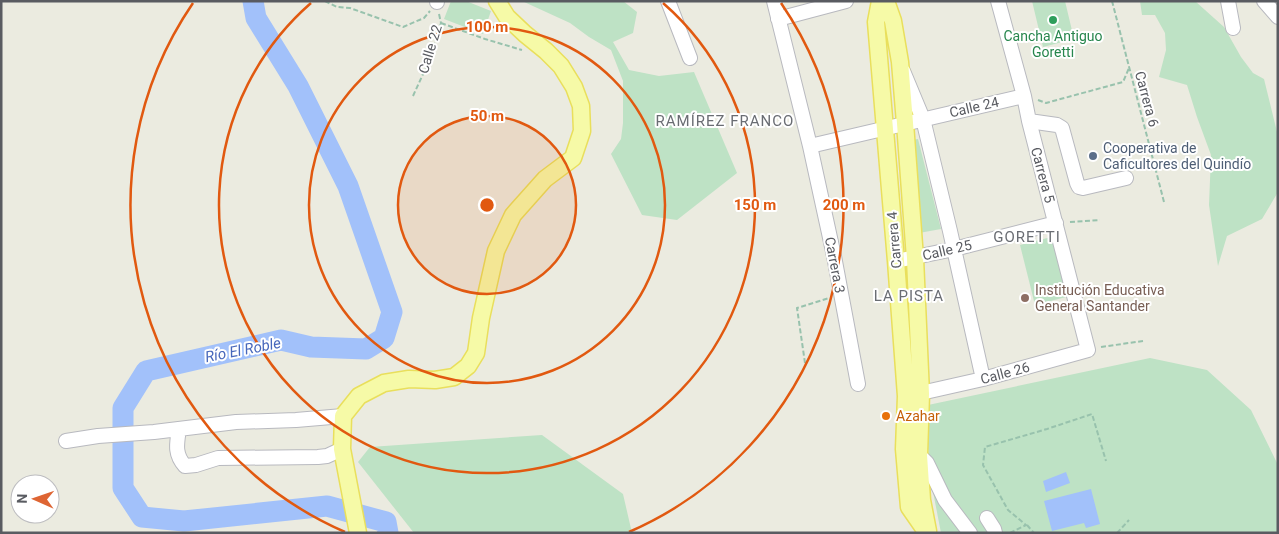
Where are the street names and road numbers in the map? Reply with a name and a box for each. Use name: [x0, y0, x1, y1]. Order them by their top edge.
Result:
street label: Calle 22: [415, 23, 445, 75]
street label: Carrera 6: [1132, 69, 1162, 129]
street label: Calle 24: [948, 94, 1000, 120]
street label: Carrera 5: [1028, 145, 1058, 205]
street label: Carrera 4: [884, 211, 904, 269]
street label: Carrera 3: [822, 236, 848, 294]
street label: Calle 25: [921, 237, 973, 263]
street label: Calle 26: [979, 359, 1031, 387]

